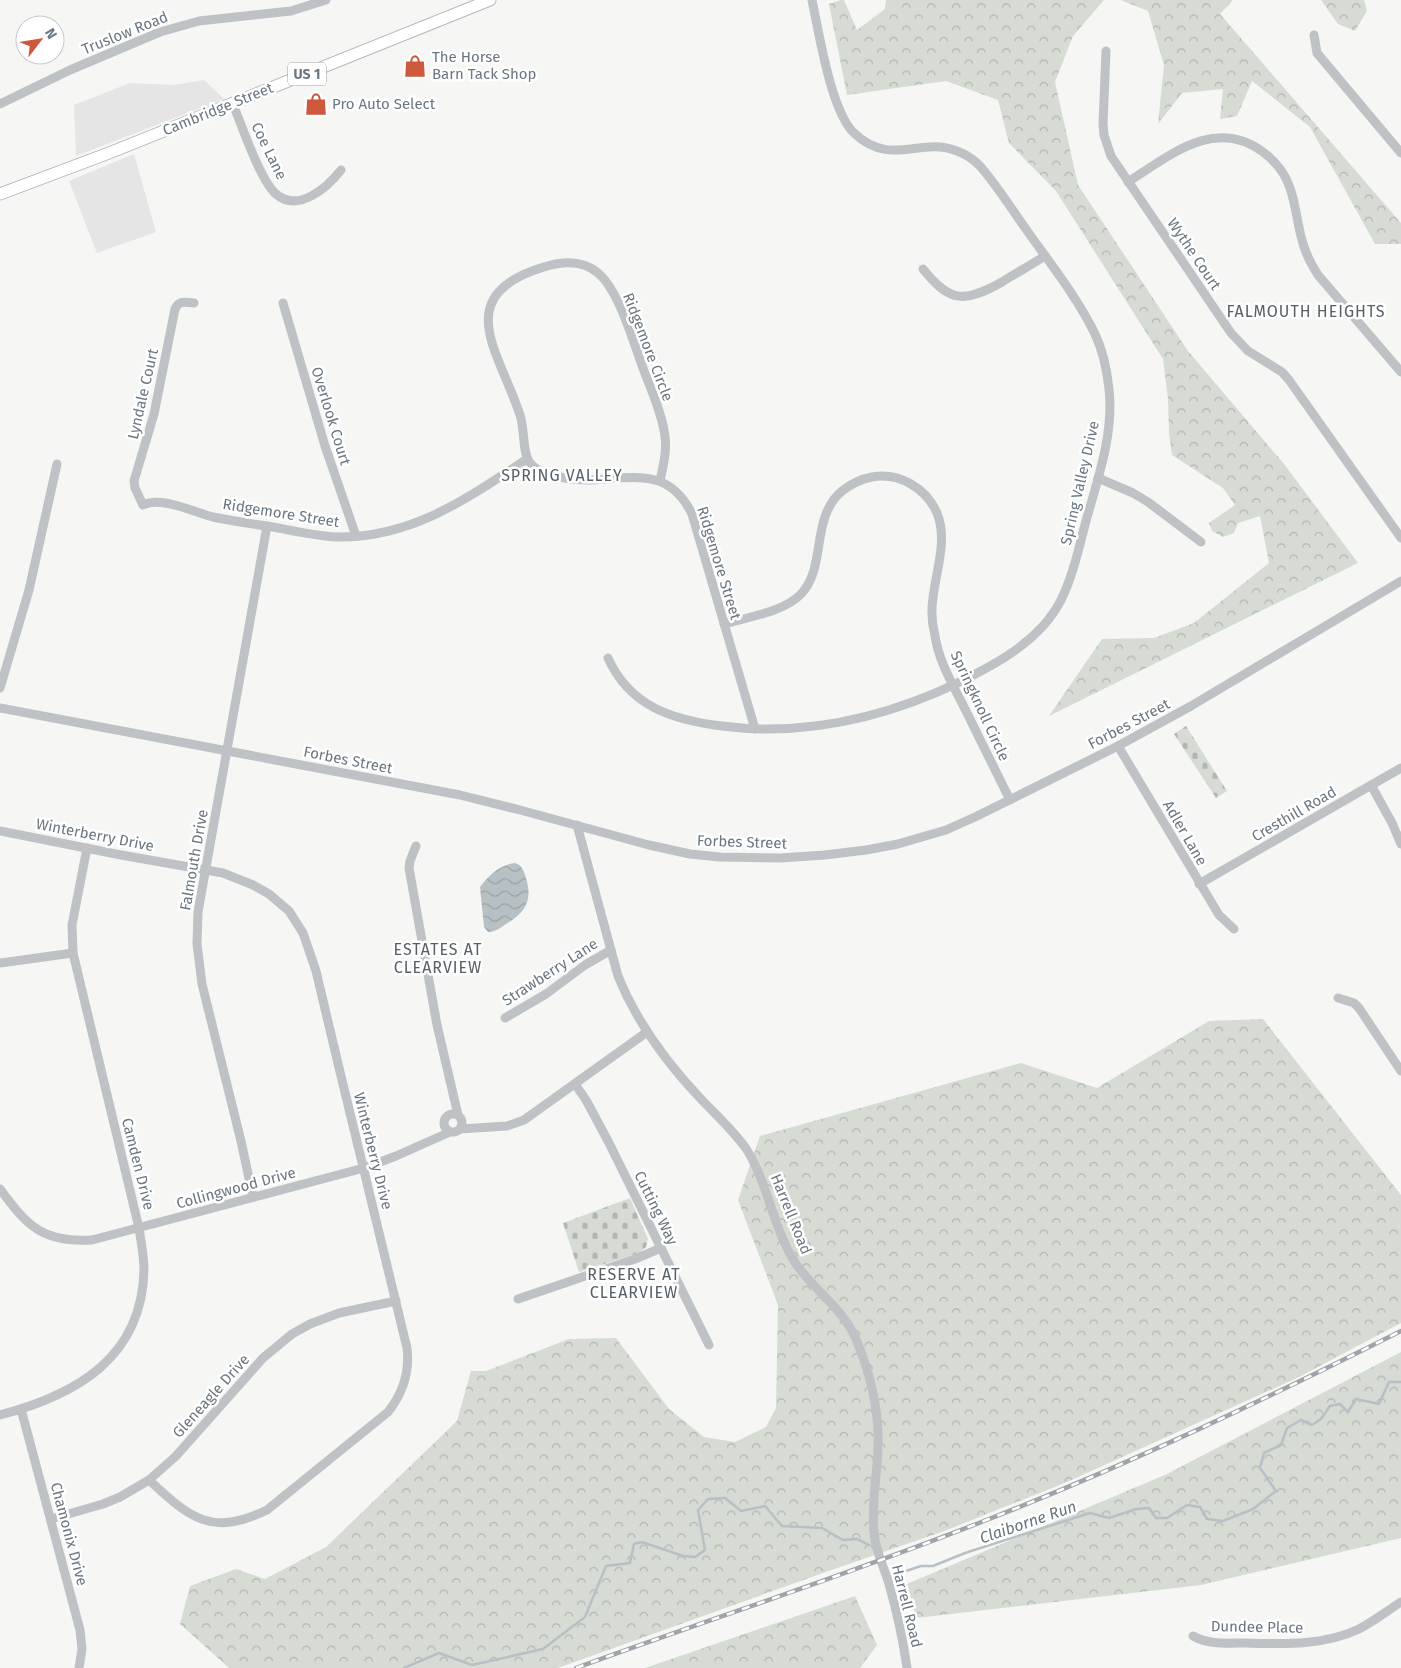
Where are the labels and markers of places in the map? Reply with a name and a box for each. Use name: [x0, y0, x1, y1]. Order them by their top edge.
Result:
place label: The Horse Barn Tack Shop: [432, 48, 536, 83]
shop icon: The Horse Barn Tack Shop: [402, 53, 428, 79]
shop icon: Pro Auto Select: [303, 91, 329, 117]
place label: Pro Auto Select: [332, 95, 436, 113]

